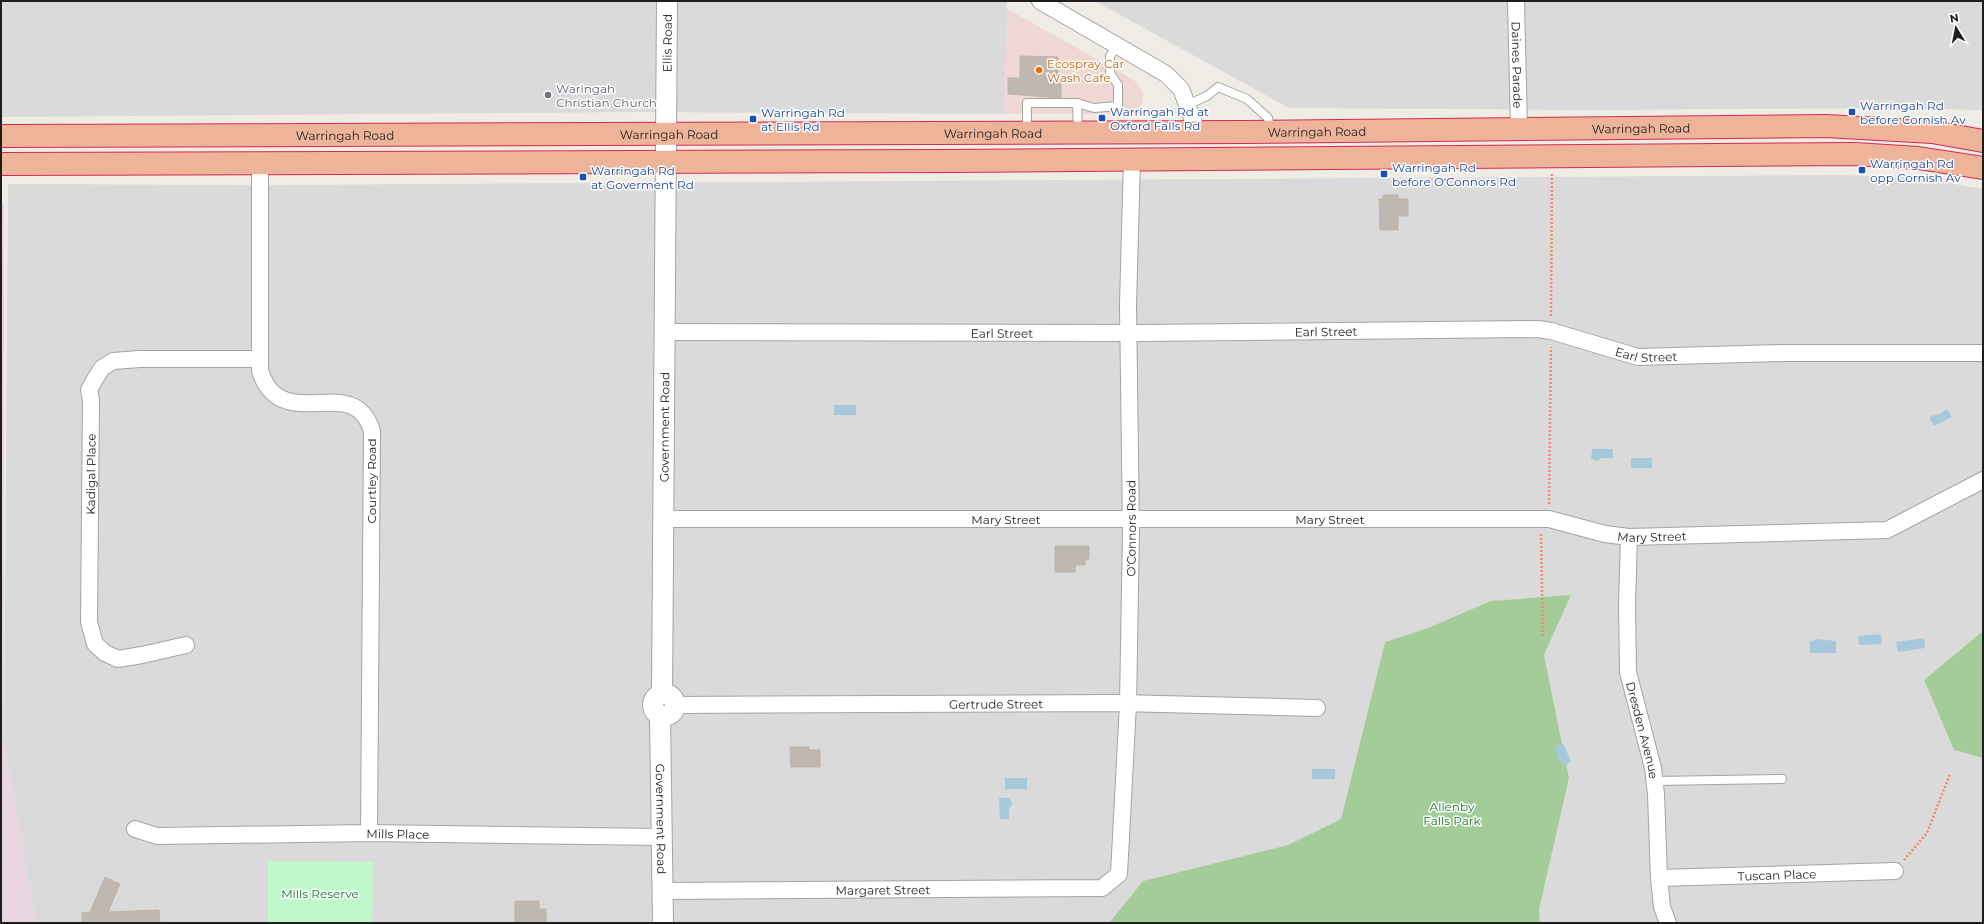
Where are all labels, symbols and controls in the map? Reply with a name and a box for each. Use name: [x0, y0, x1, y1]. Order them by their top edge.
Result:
north arrow: [1936, 8, 1976, 48]
text: N: [1949, 10, 1960, 26]
street label: Ellis Road: [659, 14, 674, 72]
street label: Daines Parade: [1509, 21, 1526, 109]
place label: Ecospray Car Wash Cafe: [1047, 56, 1124, 85]
marker: Ecospray Car Wash Cafe: [1034, 65, 1044, 75]
place label: Waringah Christian Church: [556, 81, 657, 110]
marker: Waringah Christian Church: [543, 90, 553, 100]
place label: Warringah Rd before Cornish Av: [1860, 98, 1966, 127]
place label: Warringah Rd at Oxford Falls Rd: [1110, 104, 1209, 133]
place label: Warringah Rd at Ellis Rd: [761, 105, 845, 134]
marker: Warringah Rd before Cornish Av: [1847, 107, 1857, 117]
marker: Warringah Rd at Oxford Falls Rd: [1097, 113, 1107, 123]
marker: Warringah Rd at Ellis Rd: [748, 114, 758, 124]
street label: Warringah Road: [1592, 120, 1690, 136]
street label: Warringah Road: [1268, 123, 1366, 139]
street label: Warringah Road: [944, 125, 1042, 140]
street label: Warringah Road: [620, 126, 718, 142]
street label: Warringah Road: [296, 127, 394, 143]
place label: Warringah Rd opp Cornish Av: [1870, 156, 1961, 185]
place label: Warringah Rd before O'Connors Rd: [1392, 160, 1516, 189]
place label: Warringah Rd at Goverment Rd: [591, 163, 694, 192]
marker: Warringah Rd opp Cornish Av: [1857, 165, 1867, 175]
marker: Warringah Rd before O'Connors Rd: [1379, 169, 1389, 179]
marker: Warringah Rd at Goverment Rd: [578, 172, 588, 182]
street label: Earl Street: [1295, 323, 1357, 339]
street label: Earl Street: [971, 325, 1033, 340]
street label: Earl Street: [1614, 343, 1678, 365]
street label: Government Road: [656, 372, 672, 482]
street label: Kadigal Place: [82, 433, 98, 515]
street label: Courtley Road: [364, 438, 379, 524]
street label: O'Connors Road: [1123, 480, 1139, 577]
street label: Mary Street: [971, 512, 1041, 527]
street label: Mary Street: [1295, 512, 1365, 527]
street label: Mary Street: [1616, 528, 1687, 545]
street label: Dresden Avenue: [1623, 680, 1662, 779]
street label: Gertrude Street: [949, 696, 1043, 711]
street label: Government Road: [653, 764, 670, 874]
park label: Allenby Falls Park: [1423, 799, 1481, 828]
street label: Mills Place: [366, 825, 430, 841]
street label: Tuscan Place: [1737, 866, 1816, 883]
street label: Margaret Street: [836, 882, 931, 897]
park label: Mills Reserve: [281, 886, 359, 901]

